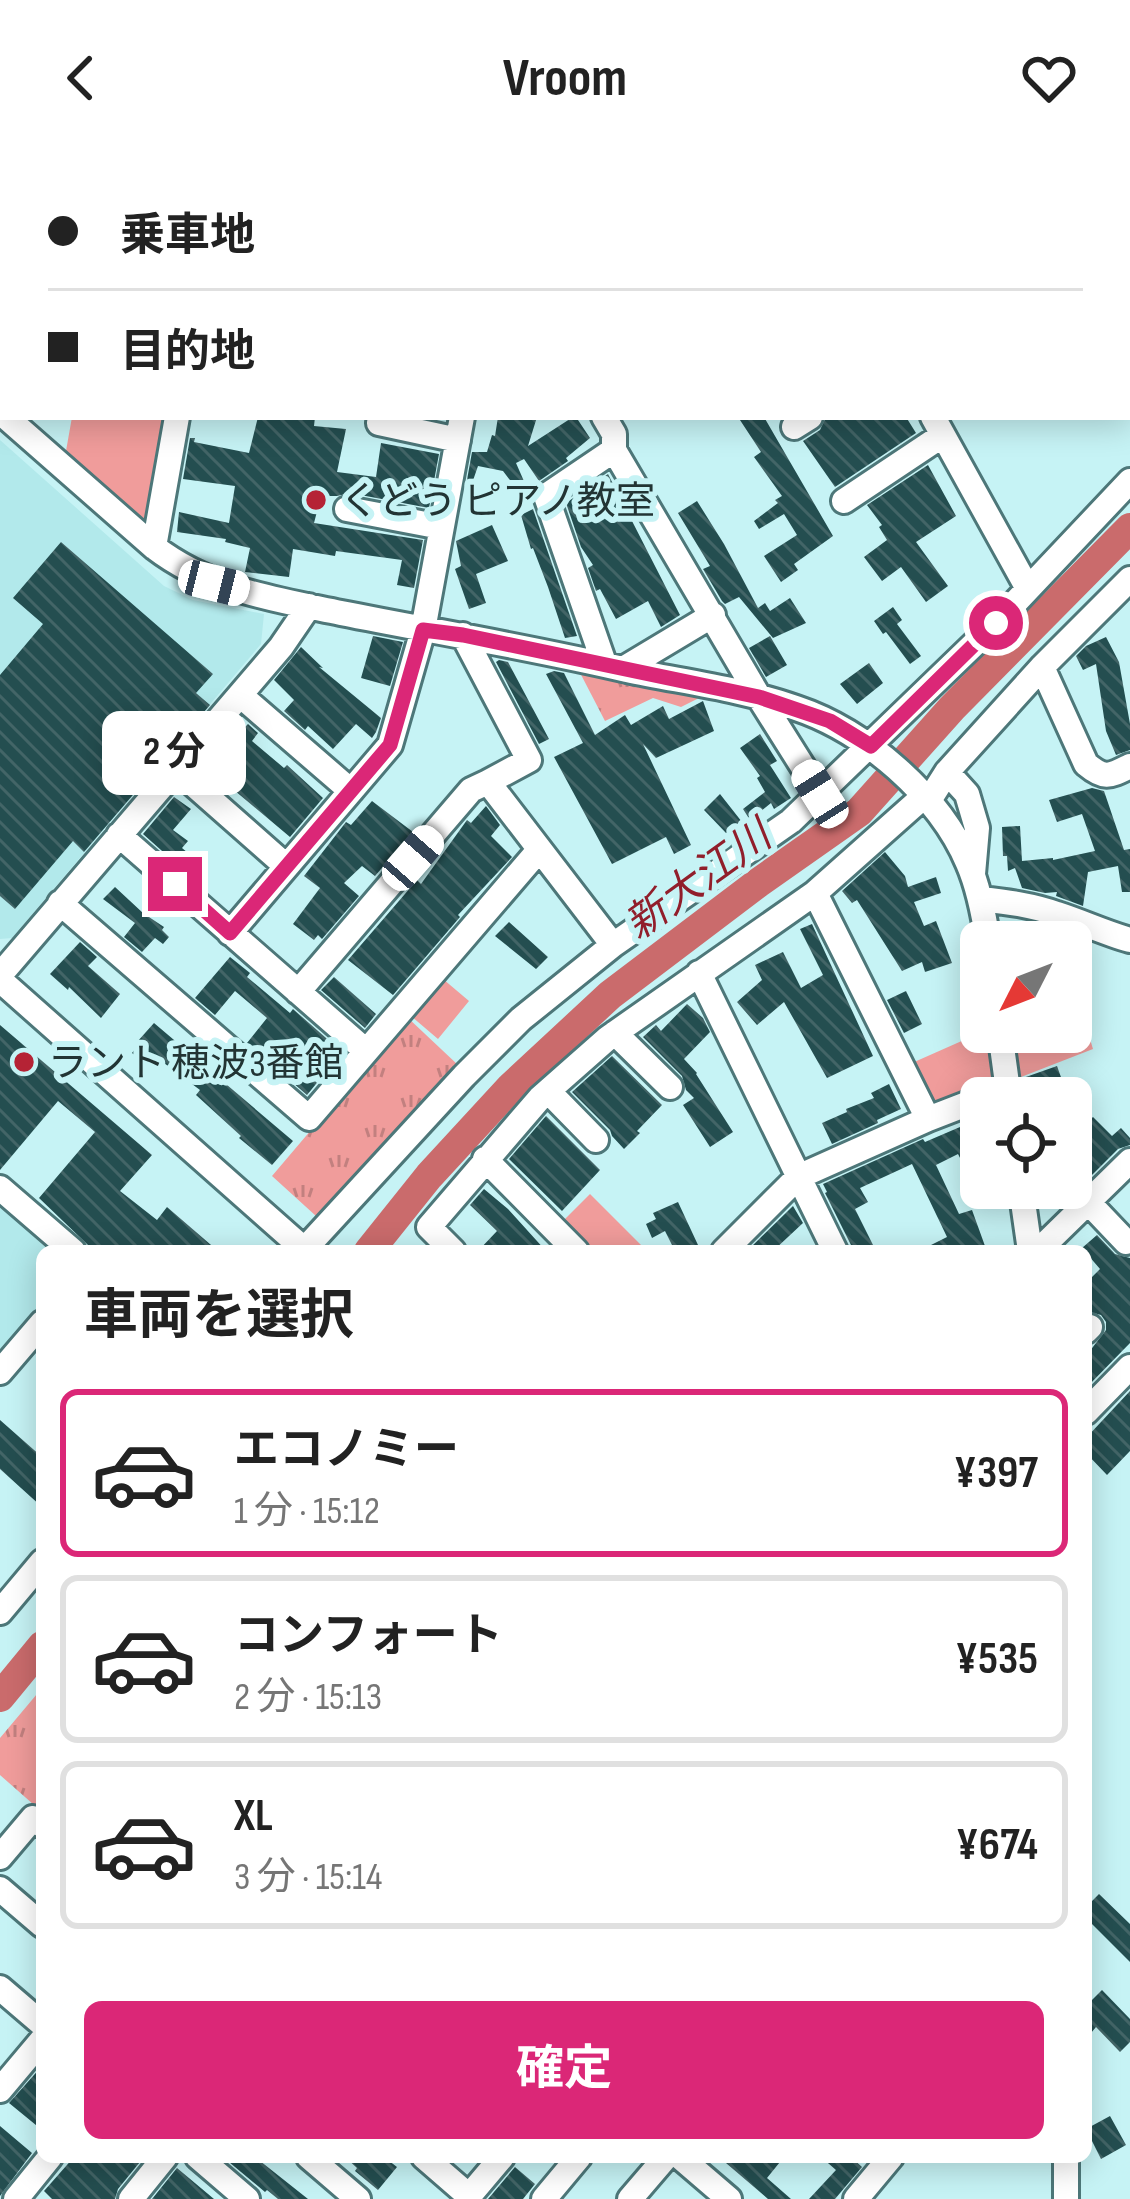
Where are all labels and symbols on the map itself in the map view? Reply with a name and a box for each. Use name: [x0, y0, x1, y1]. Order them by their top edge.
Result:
place label: くどう ピアノ教室: [340, 479, 655, 526]
marker: くどう ピアノ教室: [303, 487, 329, 513]
car: [175, 557, 253, 609]
route start: [969, 596, 1023, 650]
callout: 2 分: [103, 710, 247, 794]
car: [786, 754, 854, 834]
water label: 新大江川: [616, 809, 785, 951]
car: [376, 819, 450, 897]
route end: [148, 857, 202, 911]
north arrow: [960, 921, 1092, 1053]
place label: ラント 穂波3番館: [48, 1041, 344, 1088]
marker: ラント 穂波3番館: [11, 1049, 37, 1075]

